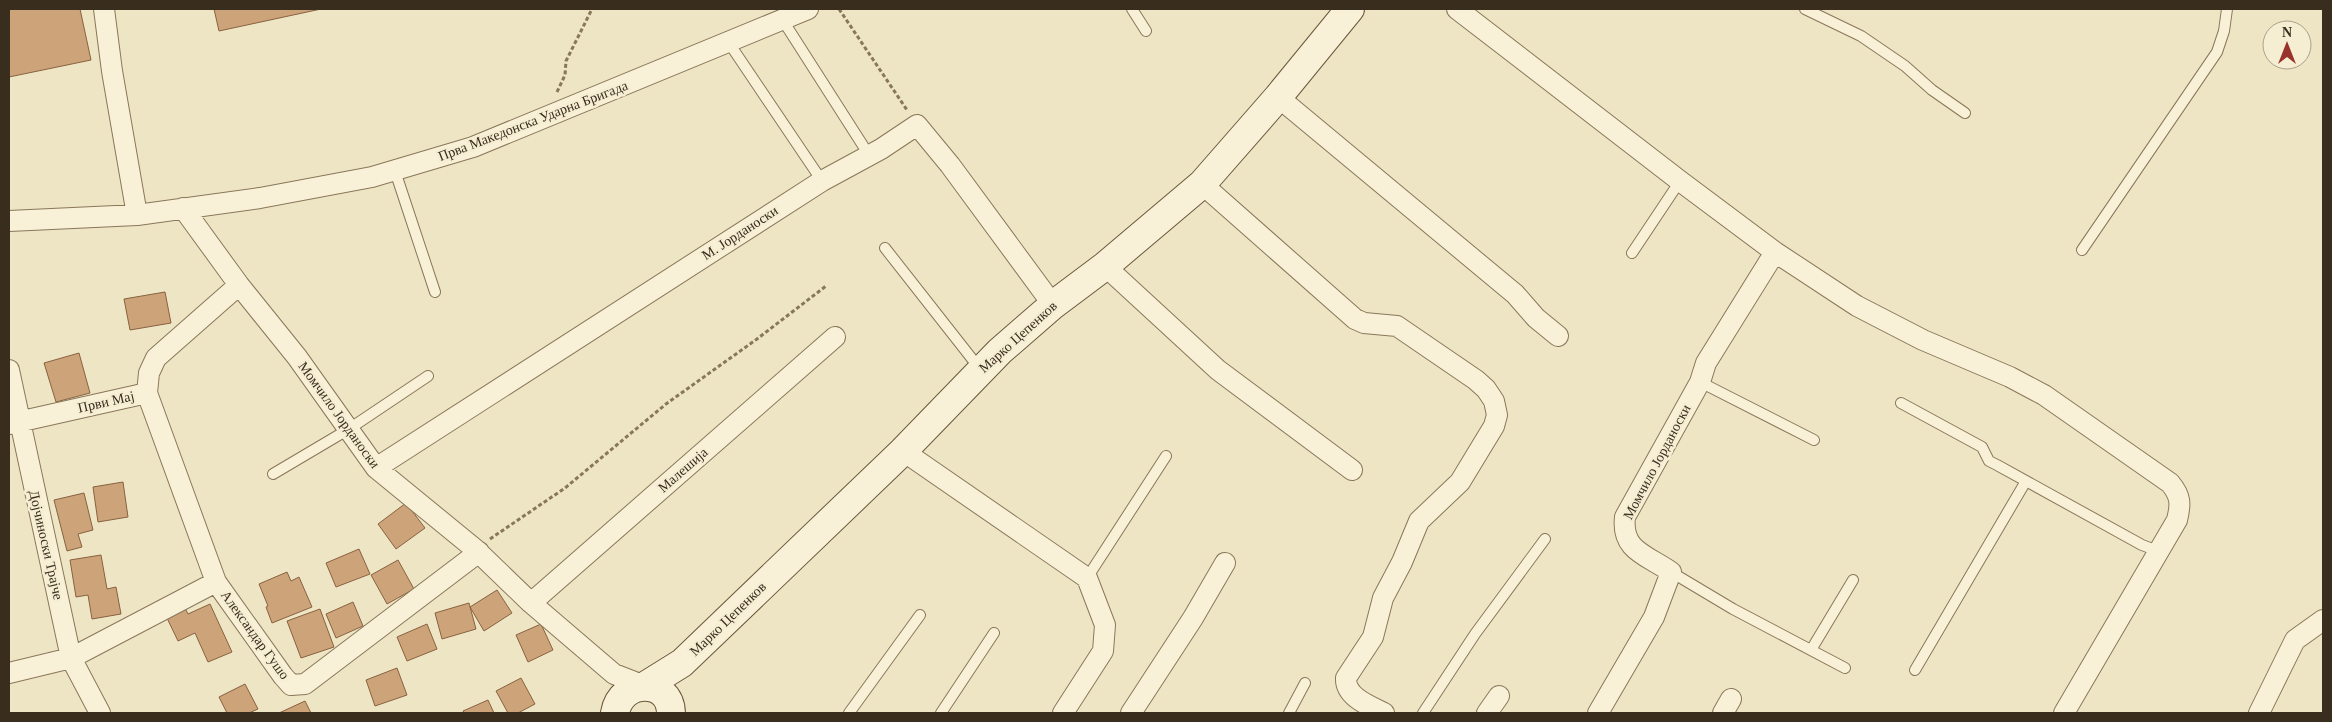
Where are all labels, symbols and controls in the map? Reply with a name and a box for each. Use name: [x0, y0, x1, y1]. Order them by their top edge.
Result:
north arrow: [2262, 20, 2312, 70]
text: N: [2282, 25, 2292, 40]
street label: Прва Македонска Ударна Бригада: [436, 78, 631, 164]
street label: М. Јорданоски: [699, 203, 781, 263]
street label: Марко Цепенков: [976, 298, 1060, 376]
street label: Момчило Јорданоски: [295, 359, 383, 471]
street label: Први Мај: [76, 388, 136, 416]
street label: Момчило Јорданоски: [1620, 402, 1694, 522]
street label: Малешија: [655, 444, 711, 495]
street label: Дојчиноски Трајче: [26, 489, 66, 601]
street label: Марко Цепенков: [687, 579, 769, 659]
street label: Александар Гушо: [218, 588, 292, 682]

